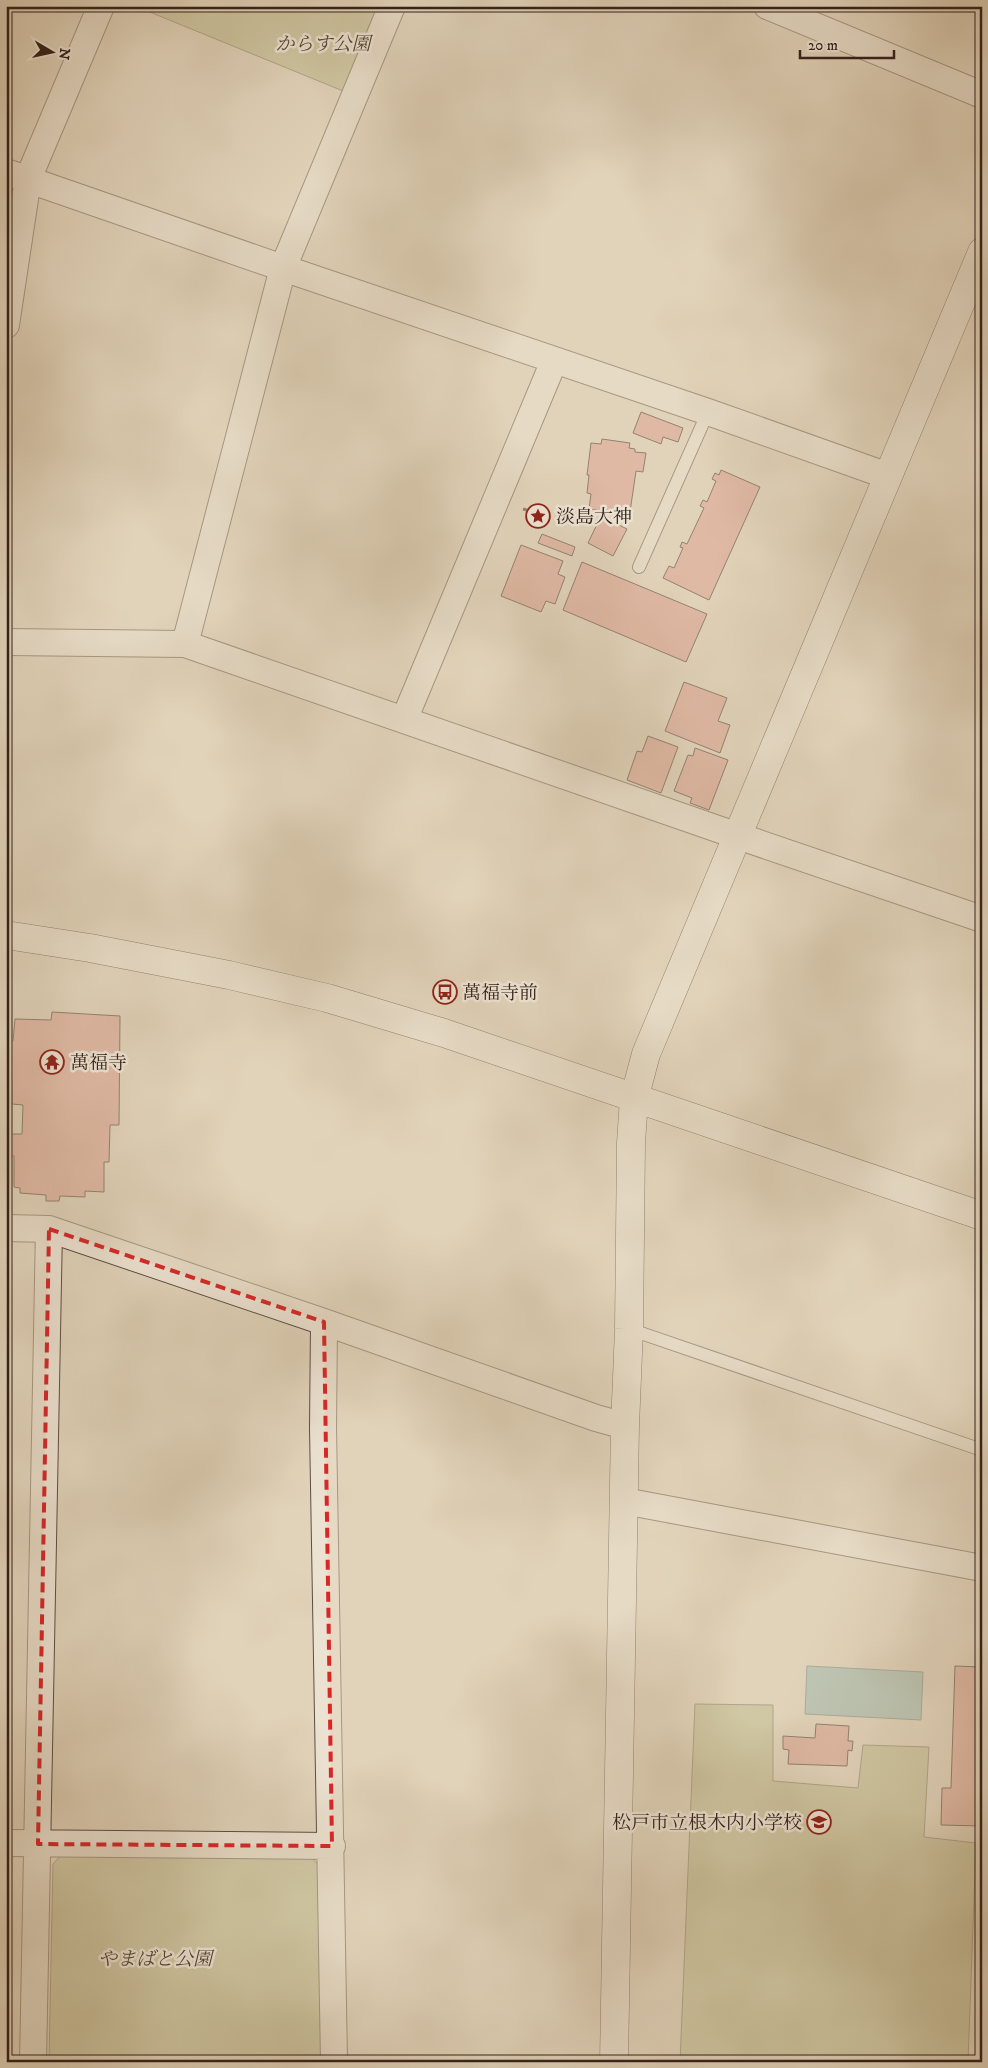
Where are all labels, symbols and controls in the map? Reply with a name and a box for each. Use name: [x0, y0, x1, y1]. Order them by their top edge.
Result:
north arrow: [28, 28, 78, 78]
scale bar: [800, 28, 894, 60]
park label: からす公園: [275, 33, 373, 56]
text: 20 m: [808, 36, 838, 55]
text: N: [54, 47, 74, 61]
place icon: 淡島大神: [525, 503, 551, 529]
place label: 淡島大神: [556, 506, 632, 529]
bus stop icon: 萬福寺前: [432, 979, 458, 1005]
place label: 萬福寺前: [462, 982, 538, 1005]
temple icon: 萬福寺: [39, 1049, 65, 1075]
place label: 萬福寺: [70, 1052, 127, 1075]
school or university icon: 松戸市立根木内小学校: [806, 1809, 832, 1835]
place label: 松戸市立根木内小学校: [612, 1812, 802, 1835]
park label: やまばと公園: [98, 1948, 215, 1971]

